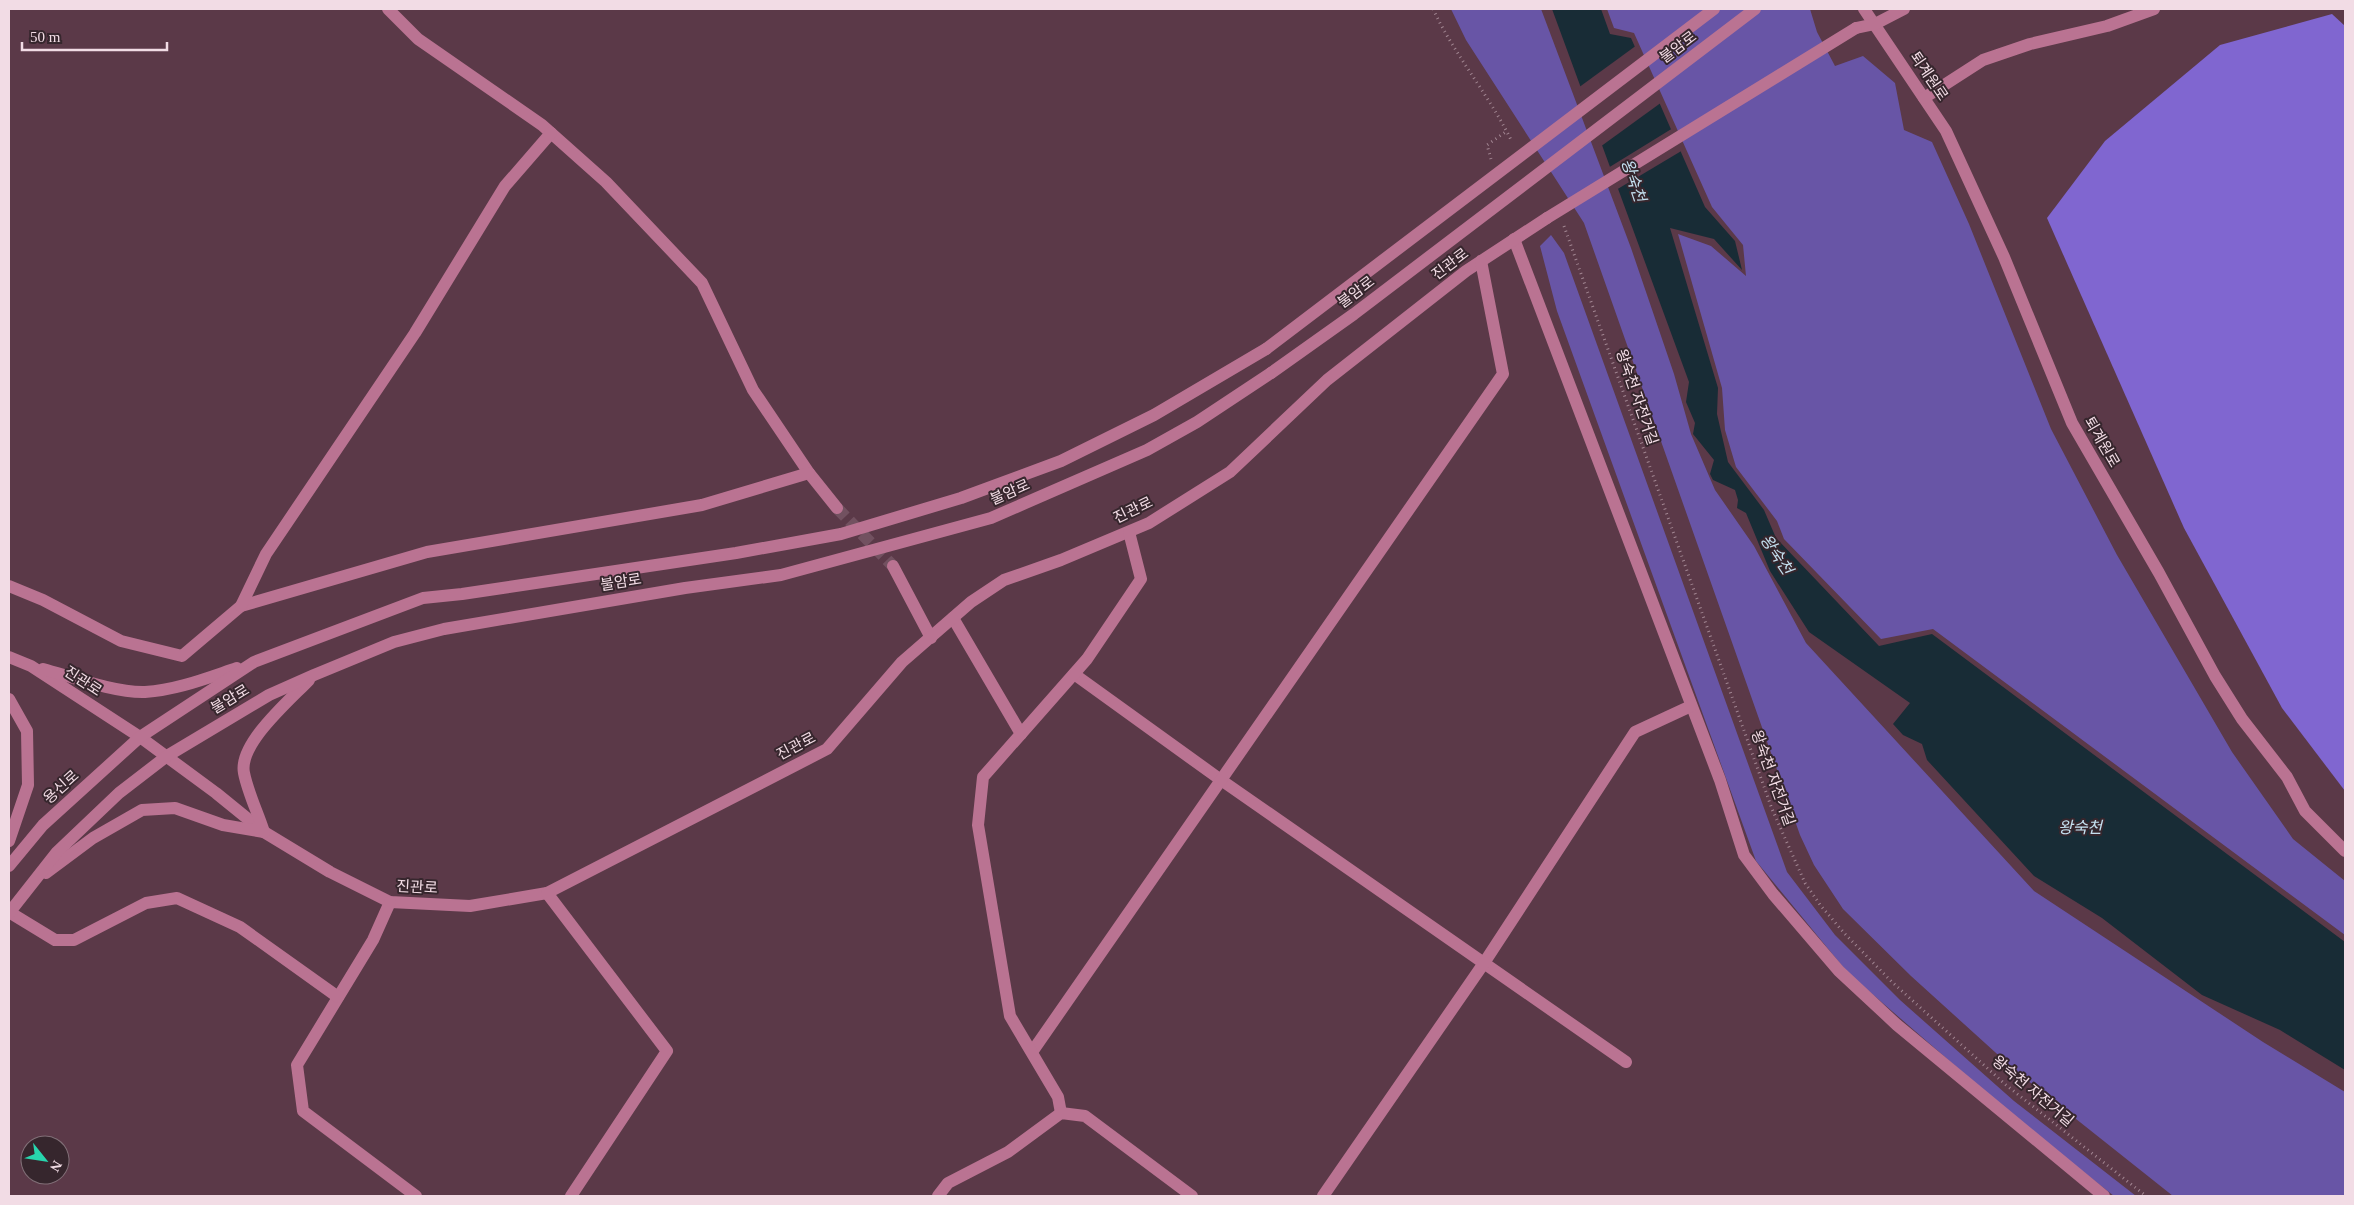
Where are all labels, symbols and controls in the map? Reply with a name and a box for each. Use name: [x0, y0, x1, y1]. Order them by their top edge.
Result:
scale bar: [22, 20, 168, 52]
street label: 불암로: [1657, 28, 1699, 66]
text: 50 m: [30, 29, 61, 45]
street label: 퇴계원로: [1907, 49, 1951, 103]
water label: 왕숙천: [1618, 157, 1649, 206]
street label: 진관로: [1429, 245, 1471, 283]
street label: 불암로: [1335, 273, 1377, 311]
street label: 왕숙천 자전거길: [1613, 347, 1662, 447]
street label: 퇴계원로: [2081, 414, 2123, 470]
street label: 불암로: [988, 476, 1032, 508]
street label: 진관로: [1111, 494, 1155, 526]
water label: 왕숙천: [1757, 531, 1797, 579]
street label: 불암로: [599, 571, 643, 593]
street label: 진관로: [61, 663, 105, 699]
street label: 불암로: [208, 681, 252, 717]
street label: 왕숙천 자전거길: [1748, 728, 1799, 828]
street label: 진관로: [774, 729, 818, 763]
street label: 용신로: [40, 767, 82, 807]
water label: 왕숙천: [2058, 819, 2104, 836]
street label: 진관로: [396, 878, 438, 896]
street label: 왕숙천 자전거길: [1989, 1052, 2077, 1129]
north arrow: [20, 1135, 70, 1185]
text: N: [47, 1158, 65, 1174]

